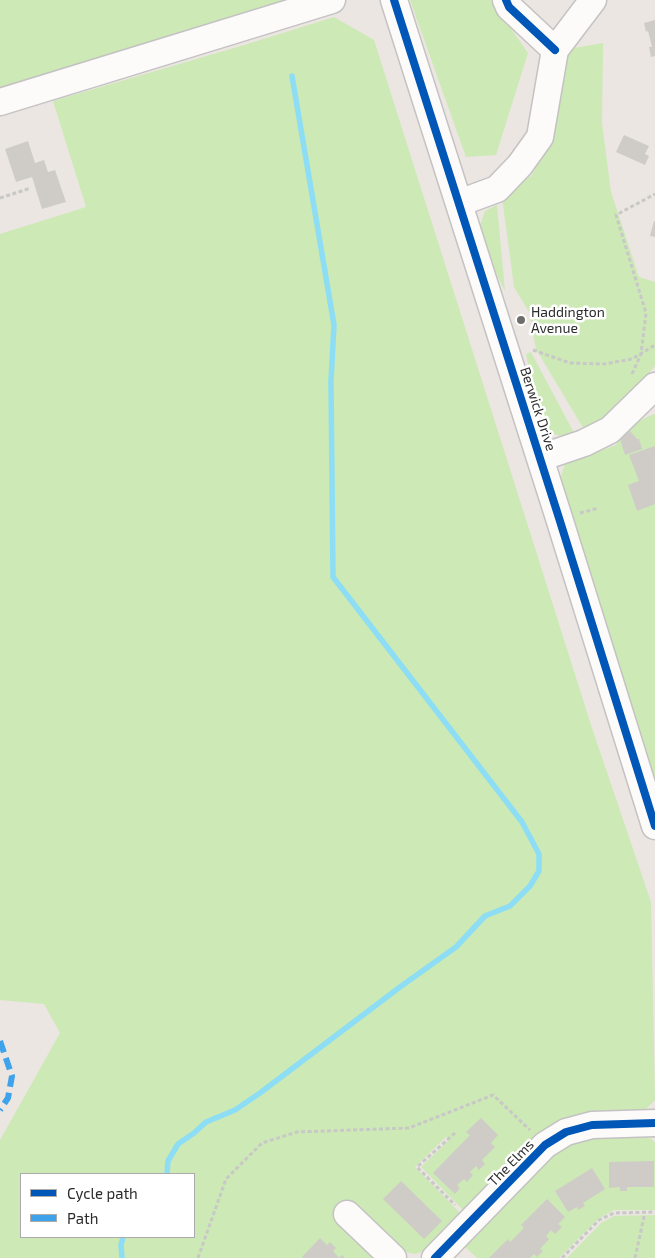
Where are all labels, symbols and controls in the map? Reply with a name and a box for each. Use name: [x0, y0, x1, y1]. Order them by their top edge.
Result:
place label: Haddington Avenue: [531, 304, 605, 336]
marker: Haddington Avenue: [515, 314, 527, 326]
street label: Berwick Drive: [517, 365, 559, 453]
street label: The Elms: [485, 1136, 537, 1190]
legend: [20, 1173, 195, 1238]
text: Cycle path: [67, 1184, 138, 1202]
text: Path: [67, 1209, 98, 1227]

